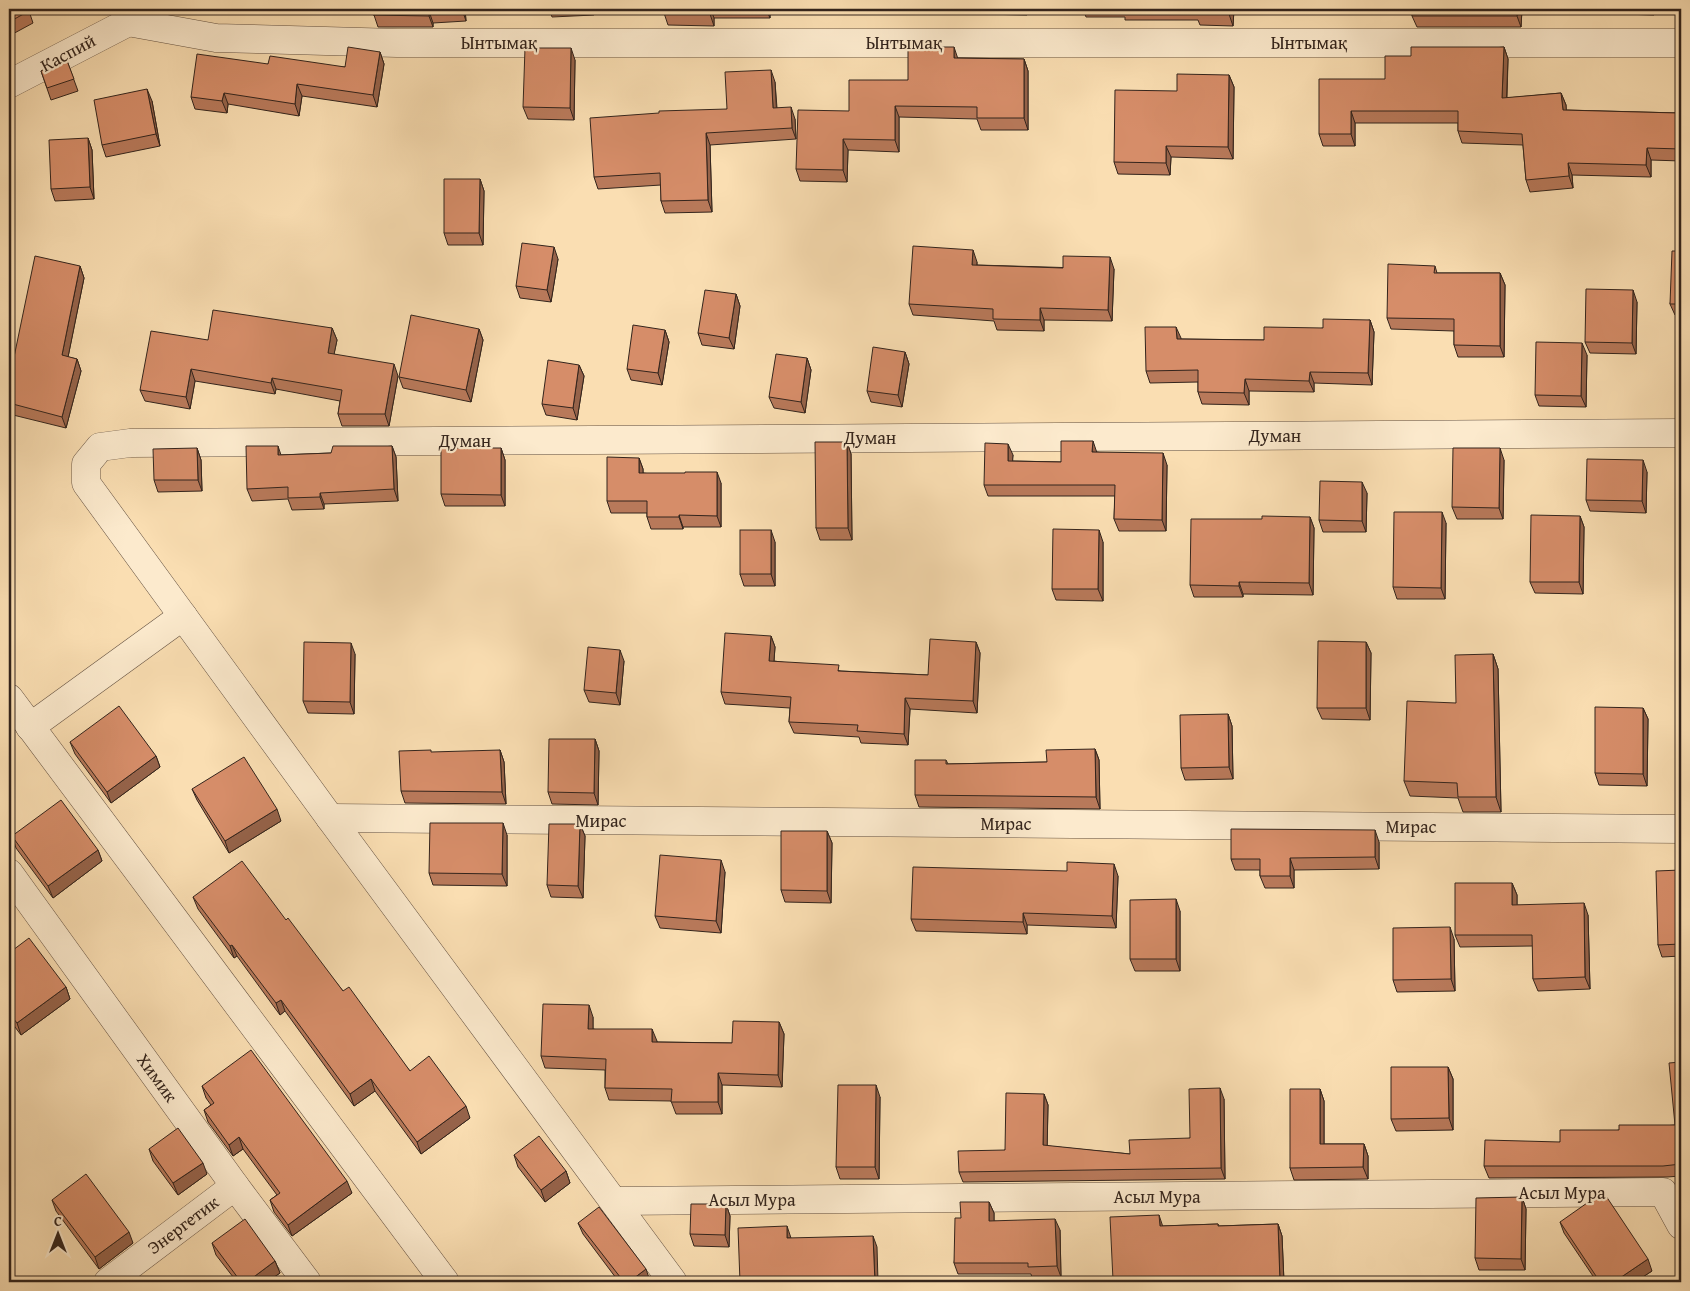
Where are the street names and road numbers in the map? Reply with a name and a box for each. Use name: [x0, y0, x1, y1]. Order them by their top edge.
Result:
street label: Каспий: [35, 27, 100, 78]
street label: Ынтымақ: [461, 29, 538, 56]
street label: Ынтымақ: [866, 29, 943, 56]
street label: Ынтымақ: [1271, 29, 1348, 56]
street label: Думан: [1248, 422, 1301, 449]
street label: Думан: [843, 424, 896, 451]
street label: Думан: [438, 427, 491, 454]
street label: Мирас: [575, 807, 627, 834]
street label: Мирас: [980, 810, 1032, 837]
street label: Мирас: [1385, 813, 1437, 840]
street label: Химик: [130, 1048, 185, 1108]
street label: Асыл Мура: [1519, 1179, 1606, 1206]
street label: Асыл Мура: [1114, 1183, 1201, 1210]
street label: Асыл Мура: [709, 1186, 796, 1213]
street label: Энергетик: [141, 1188, 225, 1261]

